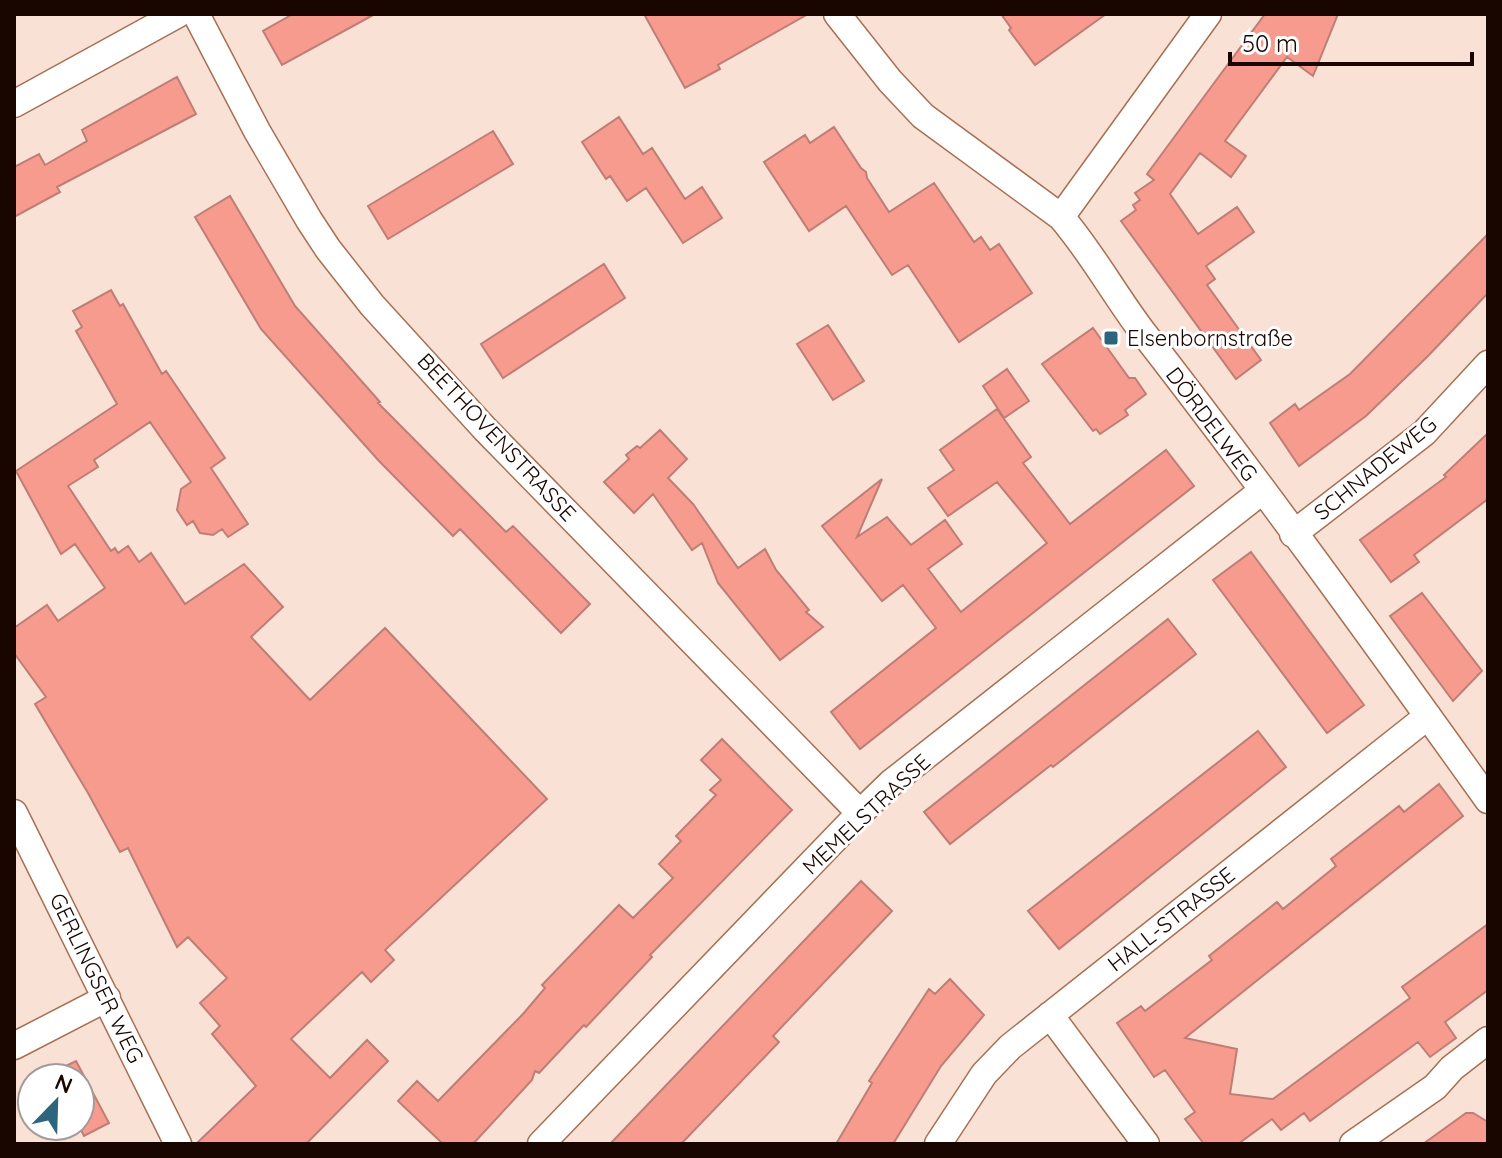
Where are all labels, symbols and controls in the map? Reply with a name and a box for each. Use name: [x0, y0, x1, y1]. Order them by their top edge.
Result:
scale bar: [1230, 16, 1472, 66]
text: 50 m: [1242, 28, 1298, 58]
place label: Elsenbornstraße: [1127, 324, 1293, 352]
marker: Elsenbornstraße: [1102, 329, 1120, 347]
street label: BEETHOVENSTRASSE: [412, 347, 582, 527]
street label: DÖRDELWEG: [1160, 361, 1264, 487]
street label: SCHNADEWEG: [1308, 410, 1442, 526]
street label: MEMELSTRASSE: [796, 748, 936, 880]
street label: HALL-STRASSE: [1102, 861, 1240, 977]
street label: GERLINGSER WEG: [44, 888, 150, 1068]
north arrow: [16, 1062, 96, 1142]
text: N: [51, 1068, 77, 1100]

